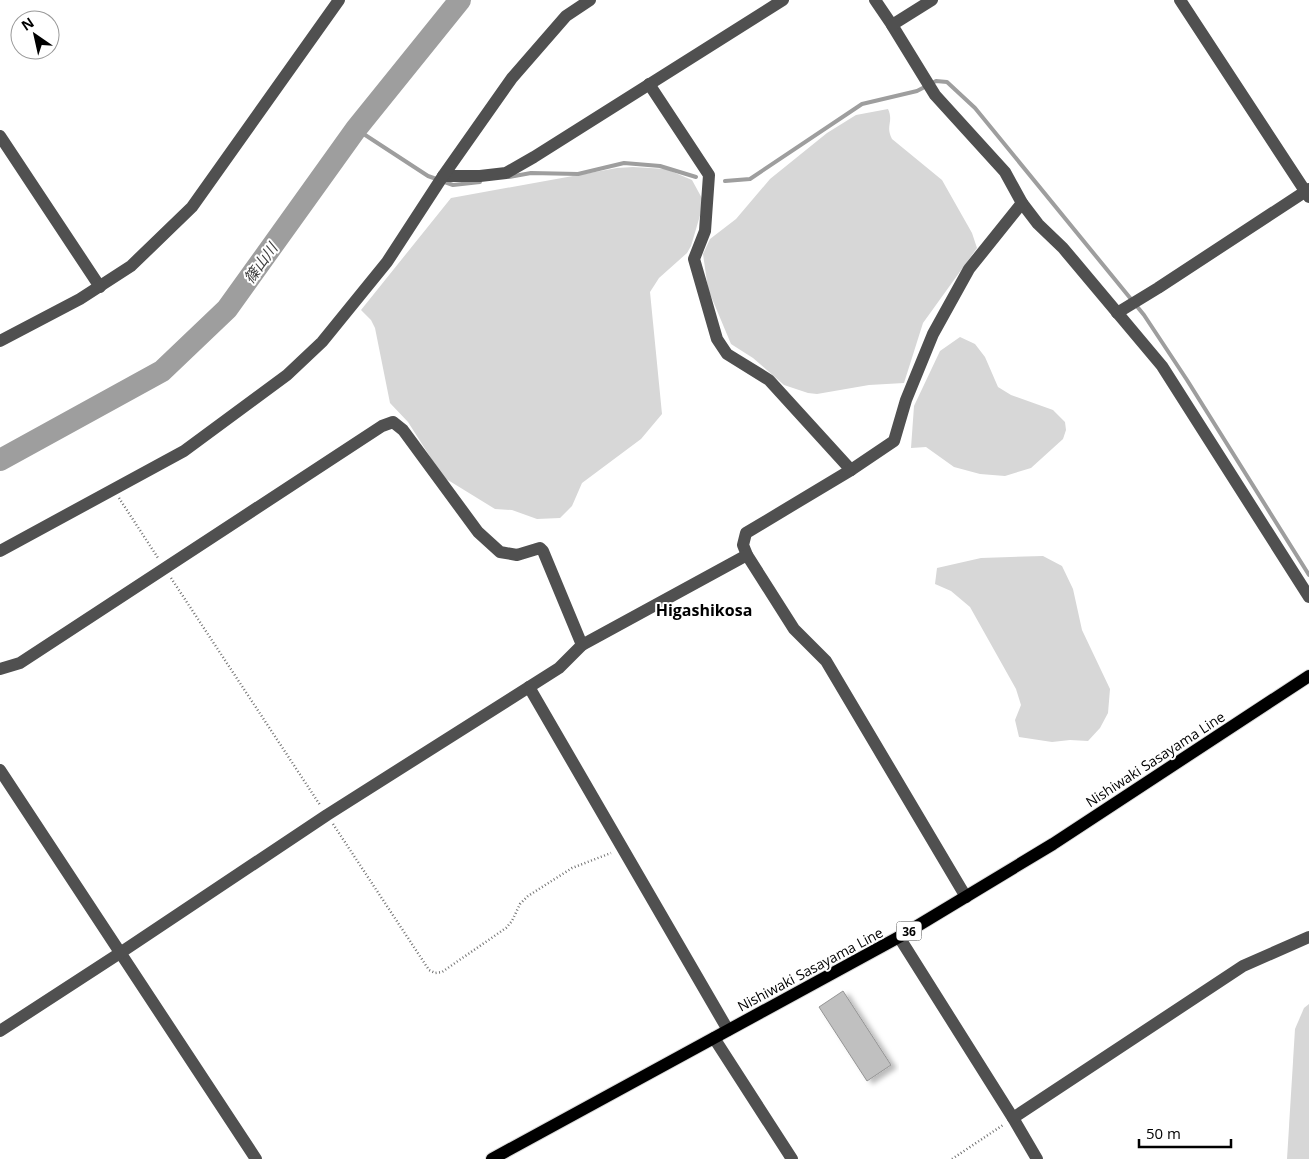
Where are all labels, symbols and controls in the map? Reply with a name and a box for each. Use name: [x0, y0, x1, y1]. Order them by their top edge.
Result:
north arrow: [10, 10, 60, 60]
text: N: [17, 13, 37, 35]
water label: 篠山川: [239, 237, 282, 287]
district label: Higashikosa: [656, 599, 752, 621]
street label: Nishiwaki Sasayama Line: [1082, 707, 1228, 811]
road number: 36: [896, 921, 922, 940]
street label: Nishiwaki Sasayama Line: [734, 922, 886, 1016]
scale bar: [1139, 1116, 1232, 1148]
text: 50 m: [1146, 1123, 1181, 1143]

